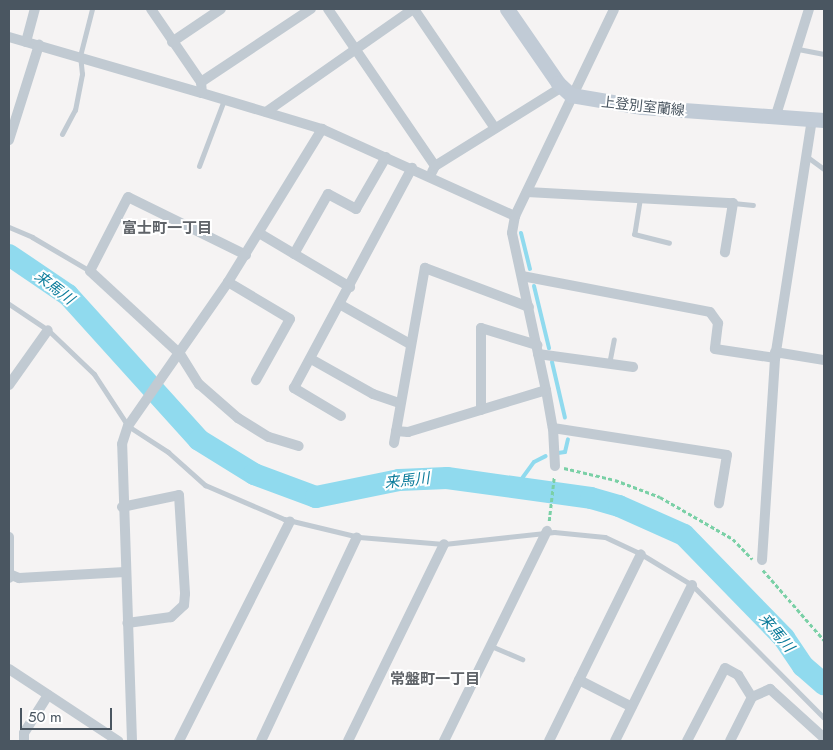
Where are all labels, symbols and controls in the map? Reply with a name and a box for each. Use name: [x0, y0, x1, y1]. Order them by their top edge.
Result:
street label: 上登別室蘭線: [600, 93, 686, 119]
district label: 富士町一丁目: [122, 220, 212, 238]
water label: 来馬川: [31, 267, 77, 309]
water label: 来馬川: [384, 470, 430, 492]
water label: 来馬川: [755, 610, 797, 656]
district label: 常盤町一丁目: [390, 671, 480, 689]
scale bar: [22, 698, 115, 730]
text: 50 m: [28, 706, 62, 728]

